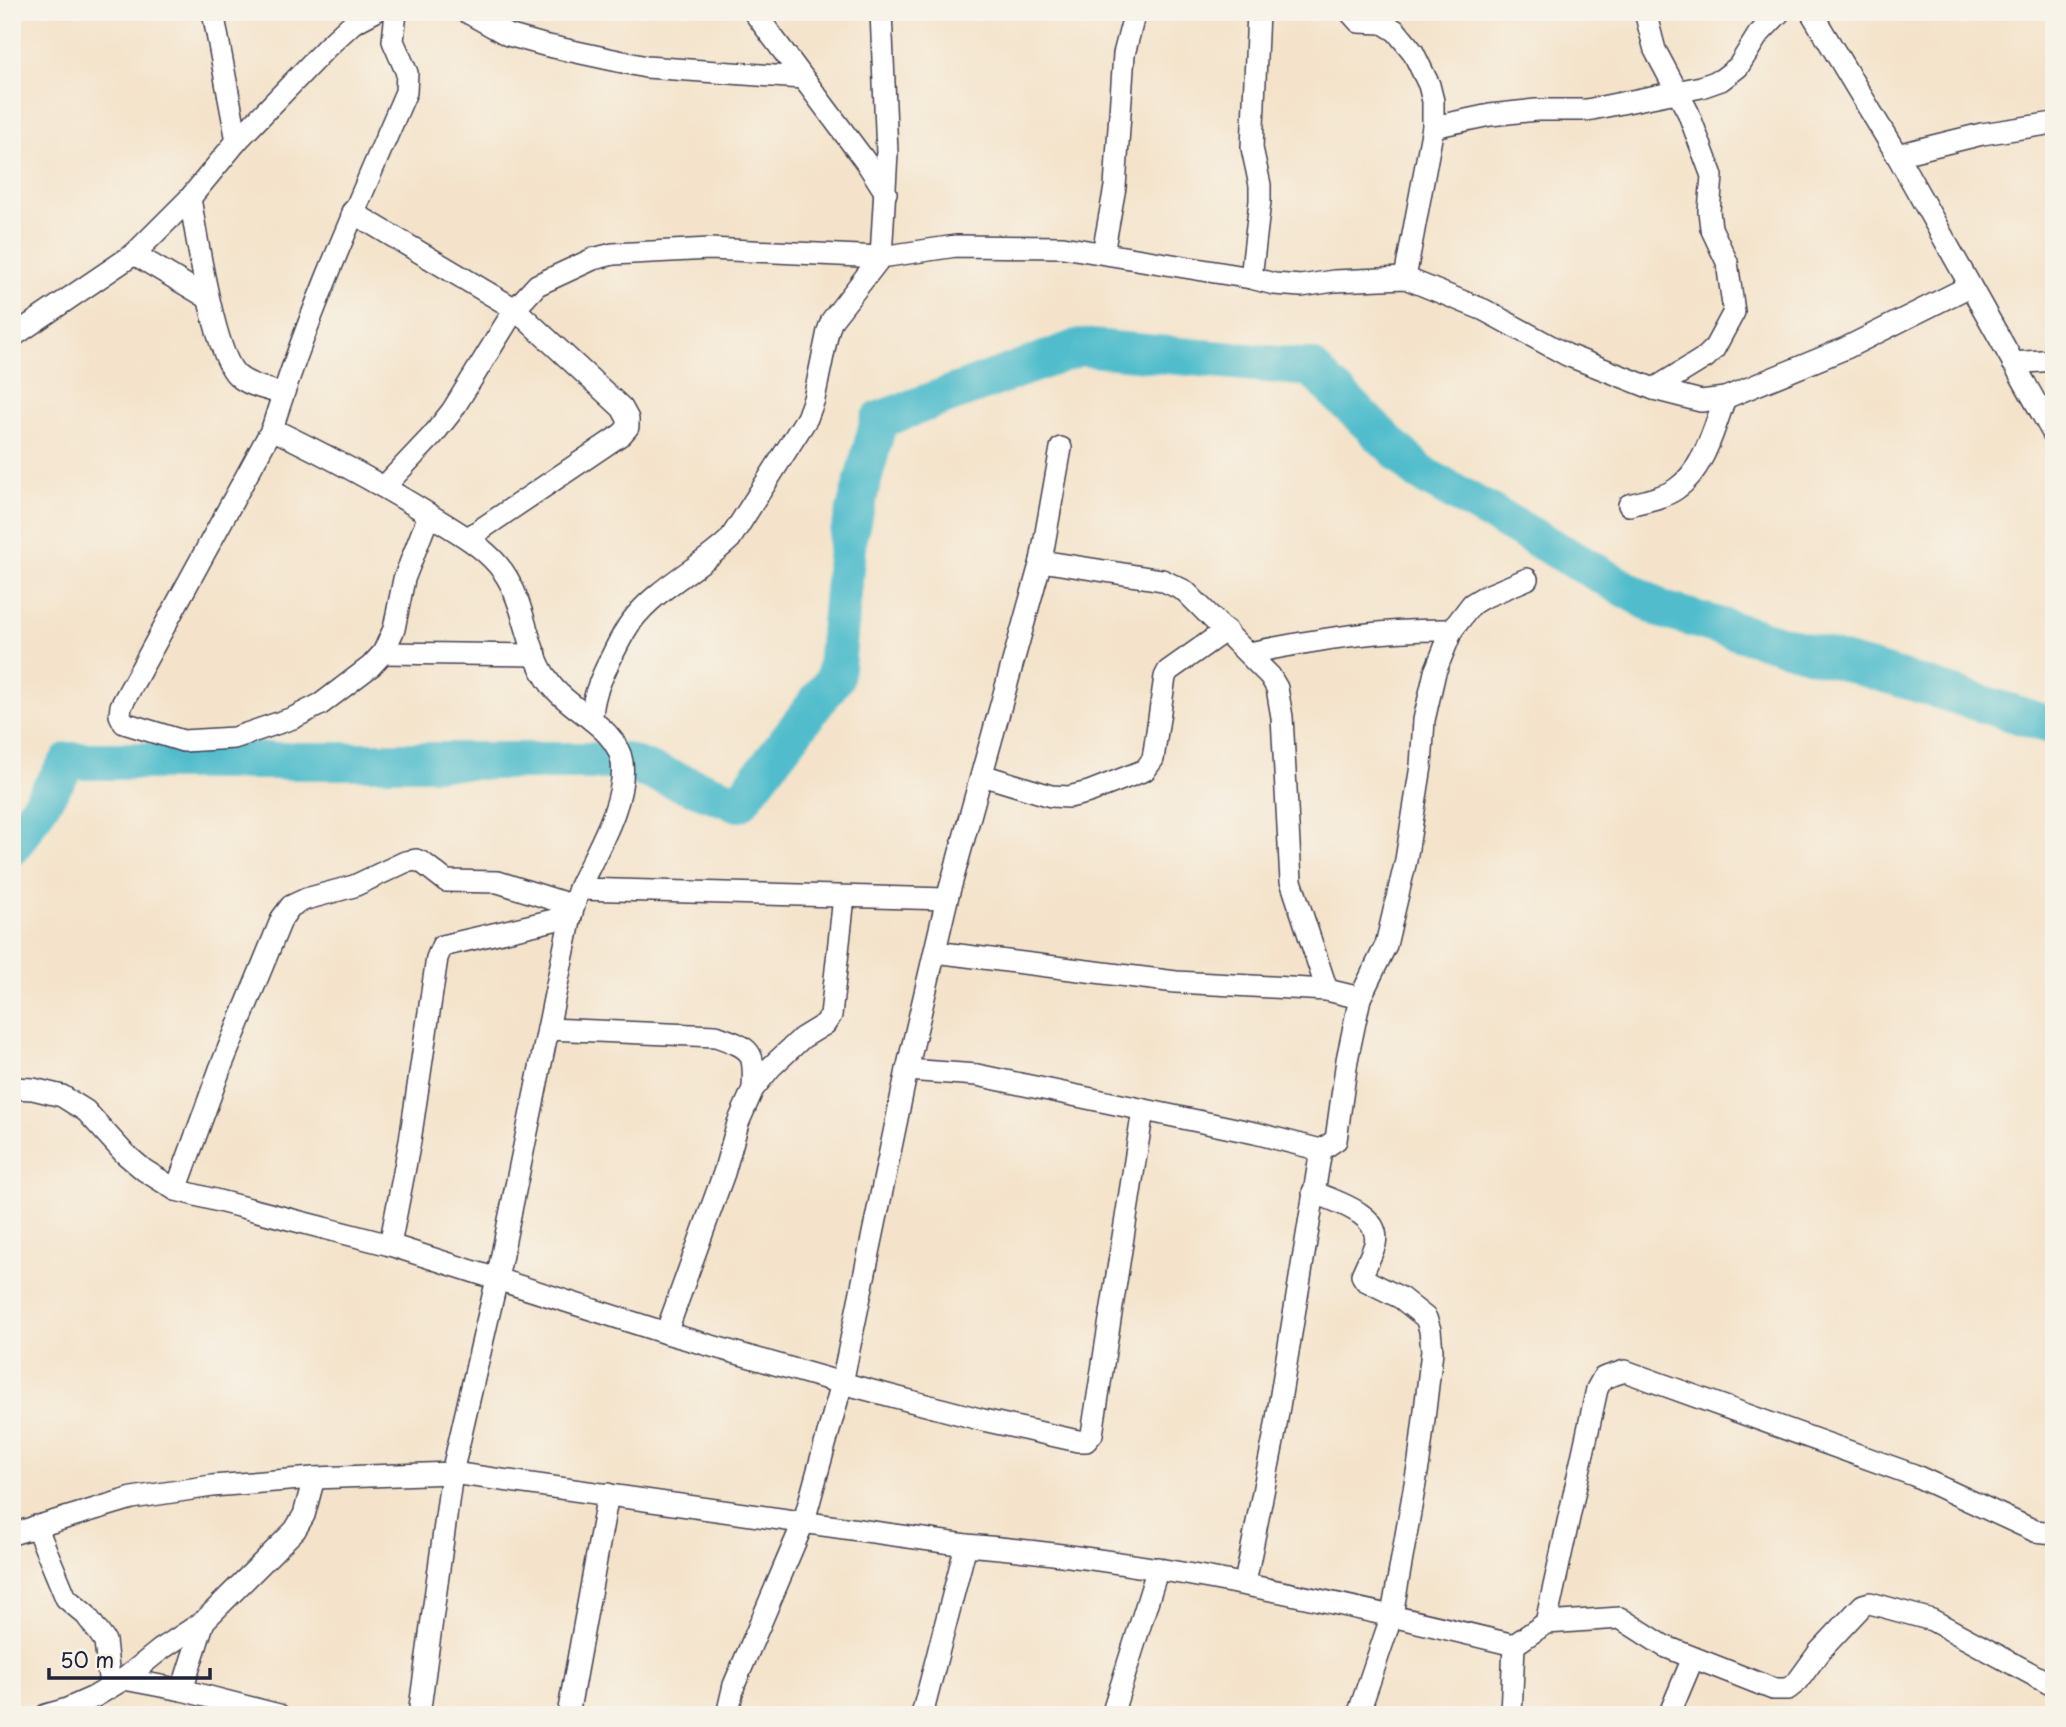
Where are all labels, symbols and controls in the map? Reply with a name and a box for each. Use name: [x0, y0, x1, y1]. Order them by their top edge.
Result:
scale bar: [49, 1636, 210, 1680]
text: 50 m: [60, 1643, 114, 1675]

